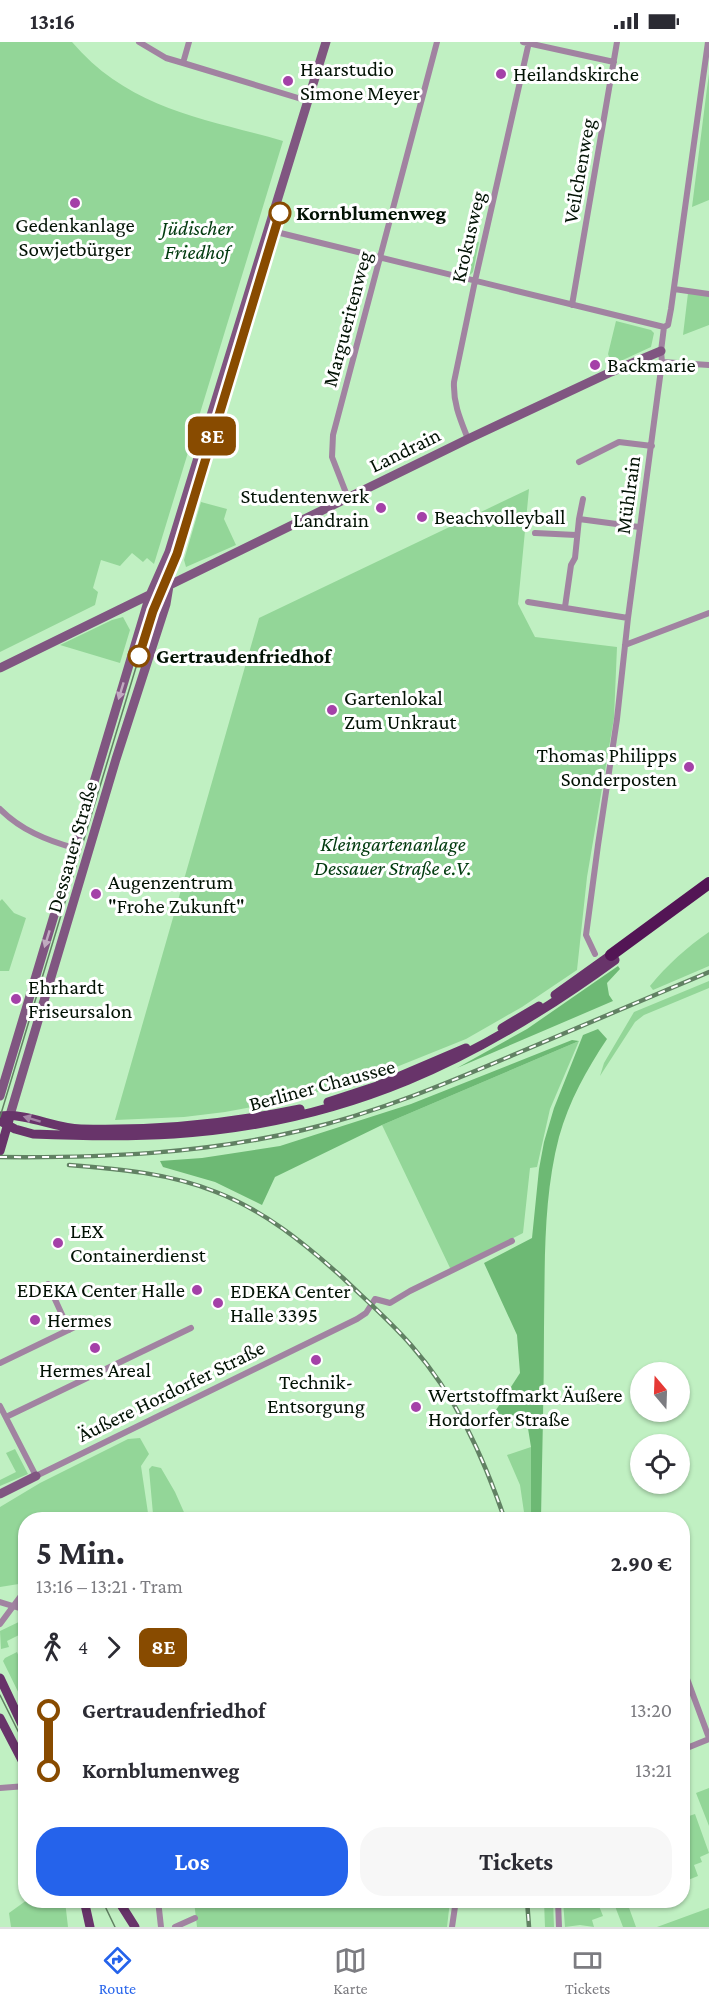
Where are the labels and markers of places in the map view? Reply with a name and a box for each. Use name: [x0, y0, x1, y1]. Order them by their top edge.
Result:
place label: Haarstudio Simone Meyer: [300, 57, 420, 105]
place label: Heilandskirche: [513, 62, 639, 86]
marker: Heilandskirche: [494, 67, 508, 81]
marker: Haarstudio Simone Meyer: [281, 74, 295, 88]
marker: Gedenkanlage Sowjetbürger: [68, 196, 82, 210]
place label: Kornblumenweg: [296, 201, 446, 225]
marker: Kornblumenweg: [269, 202, 291, 224]
place label: Gedenkanlage Sowjetbürger: [15, 213, 135, 261]
place label: Backmarie: [607, 353, 696, 377]
marker: Backmarie: [588, 358, 602, 372]
place label: Studentenwerk Landrain: [240, 484, 369, 532]
marker: Studentenwerk Landrain: [374, 501, 388, 515]
place label: Beachvolleyball: [434, 505, 566, 529]
marker: Beachvolleyball: [415, 510, 429, 524]
place label: Gertraudenfriedhof: [156, 644, 332, 668]
marker: Gertraudenfriedhof: [128, 645, 150, 667]
place label: Gartenlokal Zum Unkraut: [344, 686, 458, 734]
marker: Gartenlokal Zum Unkraut: [325, 703, 339, 717]
place label: Thomas Philipps Sonderposten: [537, 743, 677, 791]
marker: Thomas Philipps Sonderposten: [682, 760, 696, 774]
place label: Augenzentrum "Frohe Zukunft": [108, 870, 245, 918]
marker: Augenzentrum "Frohe Zukunft": [89, 887, 103, 901]
place label: Ehrhardt Friseursalon: [28, 975, 132, 1023]
marker: Ehrhardt Friseursalon: [9, 992, 23, 1006]
place label: LEX Containerdienst: [70, 1219, 207, 1267]
marker: LEX Containerdienst: [51, 1236, 65, 1250]
place label: EDEKA Center Halle: [17, 1278, 185, 1302]
place label: EDEKA Center Halle 3395: [230, 1279, 351, 1327]
marker: EDEKA Center Halle: [190, 1283, 204, 1297]
marker: EDEKA Center Halle 3395: [211, 1296, 225, 1310]
place label: Hermes: [47, 1308, 112, 1332]
marker: Hermes: [28, 1313, 42, 1327]
marker: Hermes Areal: [88, 1341, 102, 1355]
marker: Technik- Entsorgung: [309, 1353, 323, 1367]
place label: Hermes Areal: [39, 1358, 151, 1382]
place label: Technik- Entsorgung: [267, 1370, 365, 1418]
place label: Wertstoffmarkt Äußere Hordorfer Straße: [428, 1383, 623, 1431]
marker: Wertstoffmarkt Äußere Hordorfer Straße: [409, 1400, 423, 1414]

